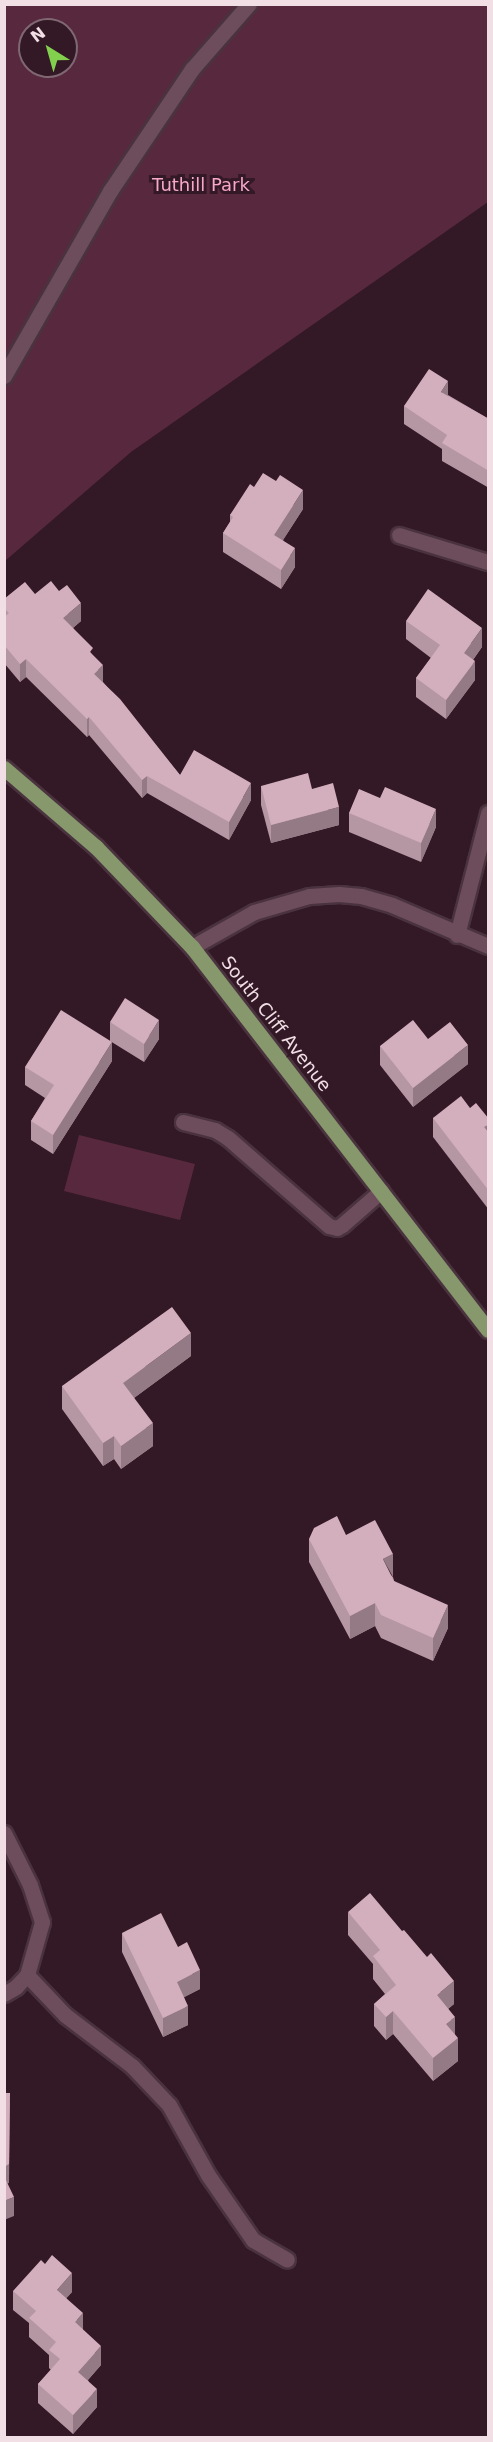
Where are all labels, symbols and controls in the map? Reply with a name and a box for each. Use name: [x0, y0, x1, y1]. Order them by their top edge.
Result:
north arrow: [18, 18, 78, 78]
text: N: [27, 23, 49, 46]
park label: Tuthill Park: [152, 174, 250, 196]
street label: South Cliff Avenue: [217, 952, 335, 1096]

